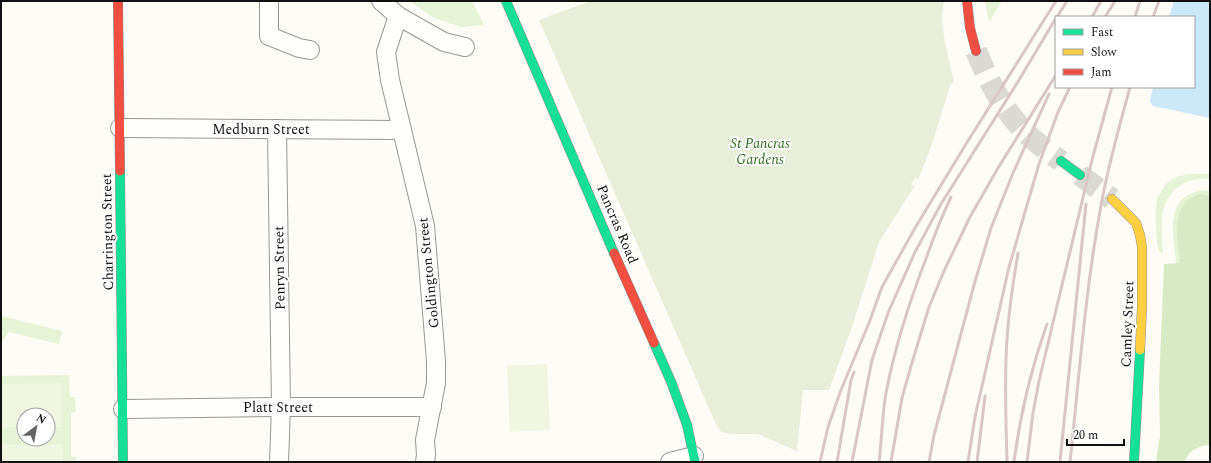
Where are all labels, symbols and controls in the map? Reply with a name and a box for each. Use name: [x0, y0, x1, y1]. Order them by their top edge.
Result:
legend: [1055, 16, 1195, 88]
text: Fast: [1091, 23, 1113, 42]
text: Slow: [1091, 43, 1117, 62]
text: Jam: [1091, 63, 1112, 82]
street label: Medburn Street: [212, 119, 310, 140]
park label: St Pancras Gardens: [730, 133, 790, 170]
street label: Charrington Street: [96, 173, 119, 291]
street label: Pancras Road: [591, 181, 644, 267]
street label: Goldington Street: [412, 216, 445, 329]
street label: Penryn Street: [268, 226, 291, 310]
street label: Camley Street: [1115, 280, 1140, 368]
street label: Platt Street: [243, 397, 313, 418]
north arrow: [16, 407, 56, 447]
text: N: [33, 409, 49, 429]
scale bar: [1067, 421, 1124, 447]
text: 20 m: [1073, 426, 1098, 445]

